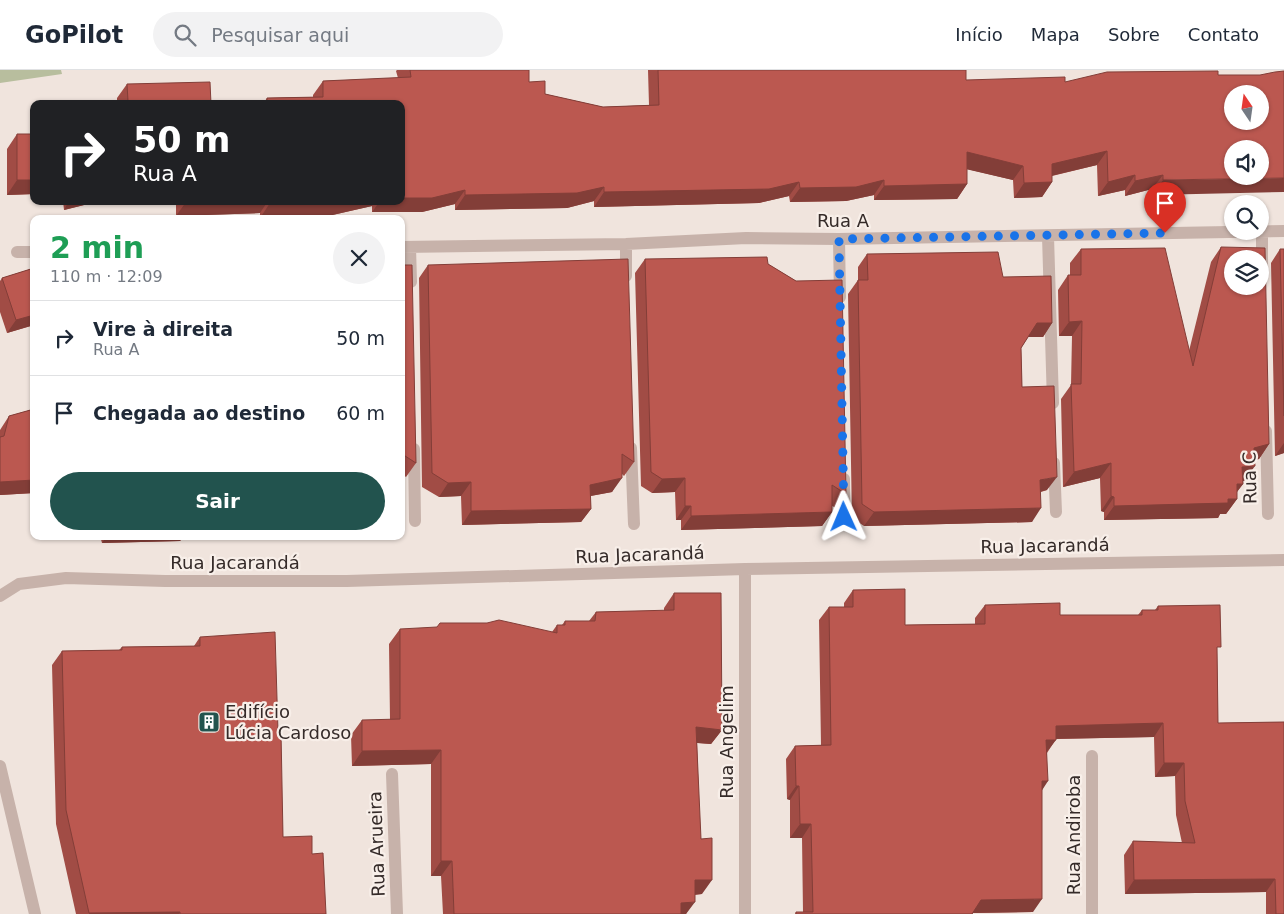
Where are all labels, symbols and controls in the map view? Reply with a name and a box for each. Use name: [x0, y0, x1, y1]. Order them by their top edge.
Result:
search box: [153, 12, 503, 57]
text: GoPilot: [25, 21, 123, 49]
icon: search: [171, 21, 199, 49]
text: Pesquisar aqui: [211, 24, 349, 46]
text: Início: [955, 24, 1003, 45]
text: Mapa: [1031, 24, 1080, 45]
text: Sobre: [1108, 24, 1160, 45]
text: Contato: [1188, 24, 1259, 45]
north arrow: [1224, 85, 1269, 130]
map controls: [1224, 85, 1269, 295]
icon: right: [50, 120, 115, 185]
text: 50 m: [133, 120, 230, 160]
button: sound: [1224, 140, 1269, 185]
text: Rua A: [133, 161, 197, 186]
pin: [1144, 182, 1186, 233]
icon: arrive: [1151, 189, 1179, 217]
button: search: [1224, 195, 1269, 240]
street label: Rua A: [817, 210, 870, 231]
text: 2 min: [50, 230, 144, 265]
button: close: [333, 232, 385, 284]
button: layers: [1224, 250, 1269, 295]
text: 110 m · 12:09: [50, 267, 163, 286]
text: Vire à direita: [93, 318, 233, 340]
icon: right: [50, 324, 78, 352]
text: 50 m: [336, 327, 385, 349]
text: Rua A: [93, 340, 139, 359]
icon: arrive: [50, 399, 78, 427]
text: Chegada ao destino: [93, 402, 305, 424]
text: 60 m: [336, 402, 385, 424]
street label: Rua C: [1239, 452, 1260, 504]
button: Sair: [50, 472, 385, 530]
position arrow: [817, 490, 869, 542]
street label: Rua Jacarandá: [980, 534, 1110, 557]
street label: Rua Jacarandá: [575, 542, 705, 567]
street label: Rua Jacarandá: [170, 552, 300, 573]
street label: Rua Angelim: [716, 685, 737, 799]
place label: Edifício Lúcia Cardoso: [225, 701, 351, 743]
building icon: Edifício Lúcia Cardoso: [197, 710, 221, 734]
street label: Rua Andiroba: [1063, 775, 1084, 895]
street label: Rua Arueira: [364, 791, 389, 897]

